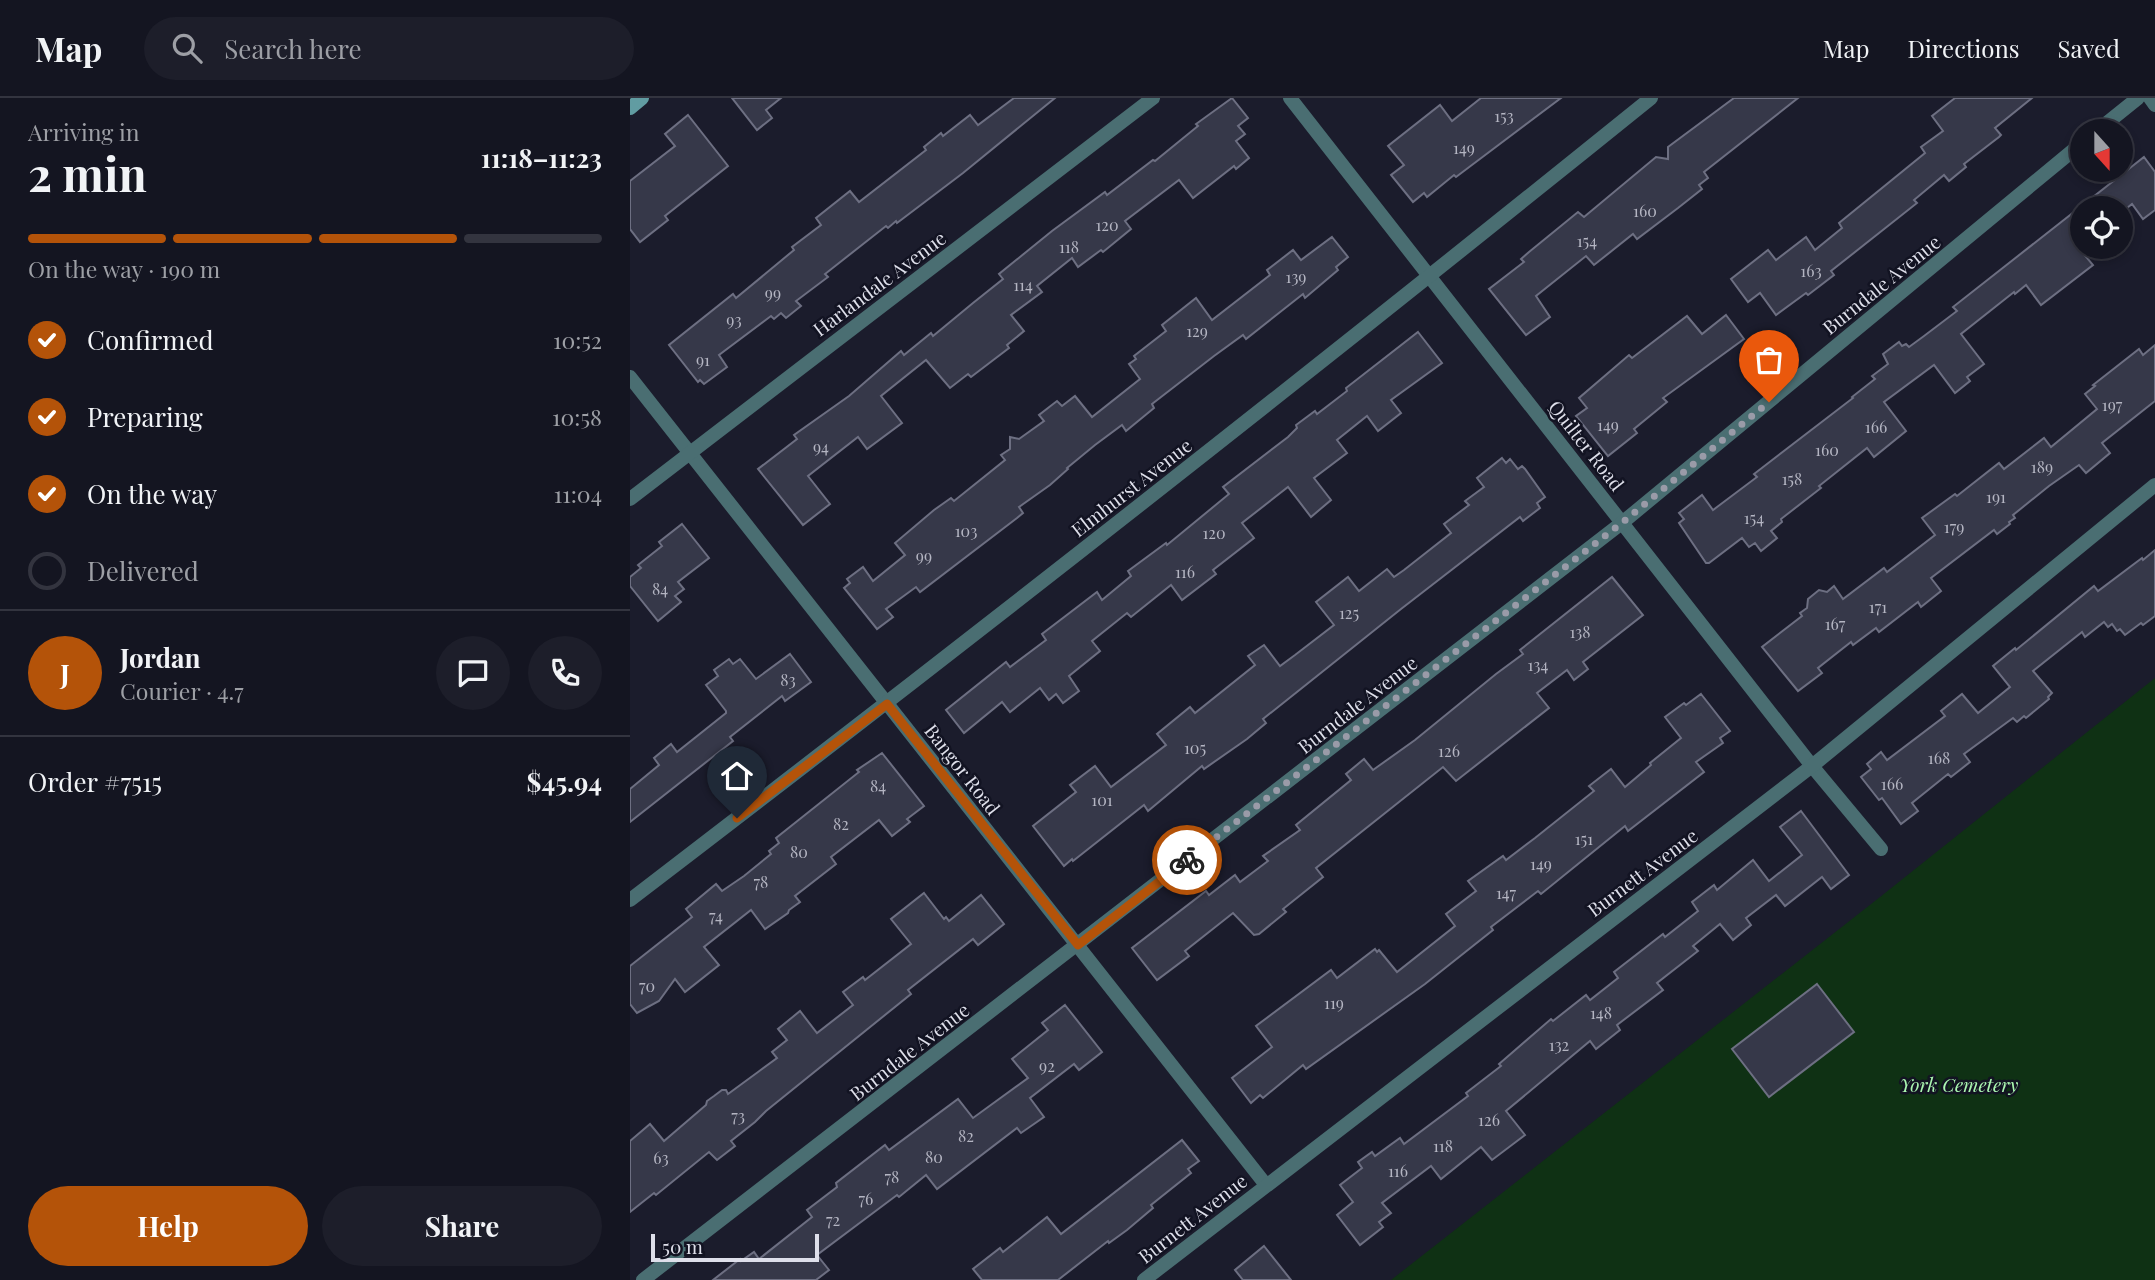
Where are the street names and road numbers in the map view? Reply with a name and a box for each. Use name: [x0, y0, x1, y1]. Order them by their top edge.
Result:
street label: Harlandale Avenue: [807, 224, 951, 342]
street label: Burndale Avenue: [1817, 228, 1945, 340]
street label: Quilter Road: [1543, 394, 1631, 496]
street label: Elmhurst Avenue: [1065, 432, 1197, 542]
street label: Burndale Avenue: [1292, 649, 1422, 759]
street label: Bangor Road: [919, 718, 1007, 820]
street label: Burnett Avenue: [1582, 822, 1702, 922]
street label: Burndale Avenue: [844, 996, 974, 1106]
street label: Burnett Avenue: [1132, 1167, 1252, 1269]

